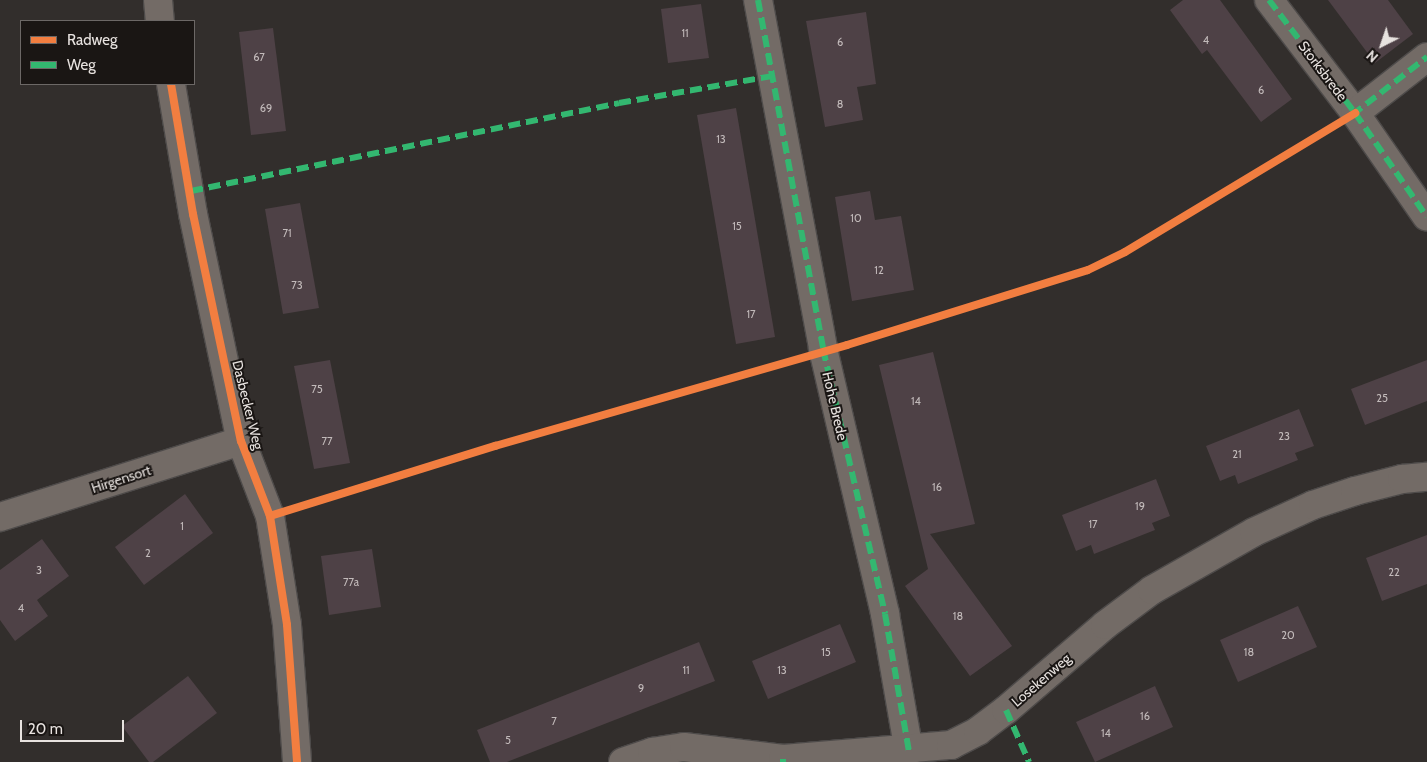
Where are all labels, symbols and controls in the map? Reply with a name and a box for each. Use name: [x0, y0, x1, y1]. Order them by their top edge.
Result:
legend: [20, 20, 195, 85]
north arrow: [1357, 20, 1407, 70]
house number: 11: [681, 26, 689, 40]
text: Radweg: [67, 31, 117, 49]
house number: 4: [1203, 33, 1209, 47]
house number: 6: [837, 35, 843, 49]
street label: Storksbrede: [1295, 38, 1351, 104]
text: N: [1363, 46, 1382, 66]
house number: 67: [253, 50, 265, 64]
text: Weg: [67, 56, 96, 74]
house number: 6: [1258, 83, 1264, 97]
house number: 8: [837, 97, 843, 111]
house number: 69: [260, 101, 272, 115]
house number: 13: [716, 132, 726, 146]
house number: 10: [850, 211, 862, 225]
house number: 15: [732, 219, 742, 233]
house number: 71: [282, 226, 292, 240]
house number: 12: [874, 263, 884, 277]
house number: 73: [291, 278, 303, 292]
house number: 17: [746, 307, 756, 321]
street label: Dasbecker Weg: [229, 359, 267, 451]
street label: Hohe Brede: [819, 370, 851, 442]
house number: 75: [311, 382, 323, 396]
house number: 25: [1376, 391, 1388, 405]
house number: 14: [911, 394, 921, 408]
house number: 23: [1278, 429, 1290, 443]
house number: 77: [321, 434, 333, 448]
house number: 21: [1232, 447, 1242, 461]
street label: Hirgensort: [89, 461, 153, 497]
house number: 16: [932, 480, 942, 494]
house number: 19: [1135, 499, 1145, 513]
house number: 17: [1088, 517, 1098, 531]
house number: 1: [180, 519, 184, 533]
house number: 2: [145, 546, 151, 560]
house number: 3: [36, 563, 42, 577]
house number: 22: [1388, 565, 1400, 579]
house number: 77a: [343, 575, 359, 589]
house number: 4: [18, 601, 24, 615]
house number: 18: [953, 609, 963, 623]
house number: 20: [1281, 628, 1295, 642]
house number: 15: [821, 645, 831, 659]
house number: 18: [1244, 645, 1254, 659]
street label: Losekenweg: [1008, 650, 1074, 710]
house number: 11: [682, 663, 690, 677]
house number: 13: [777, 663, 787, 677]
house number: 9: [638, 681, 644, 695]
house number: 16: [1140, 709, 1150, 723]
scale bar: [22, 710, 126, 742]
house number: 7: [551, 714, 557, 728]
text: 20 m: [28, 720, 63, 738]
house number: 14: [1101, 726, 1111, 740]
house number: 5: [505, 733, 511, 747]

